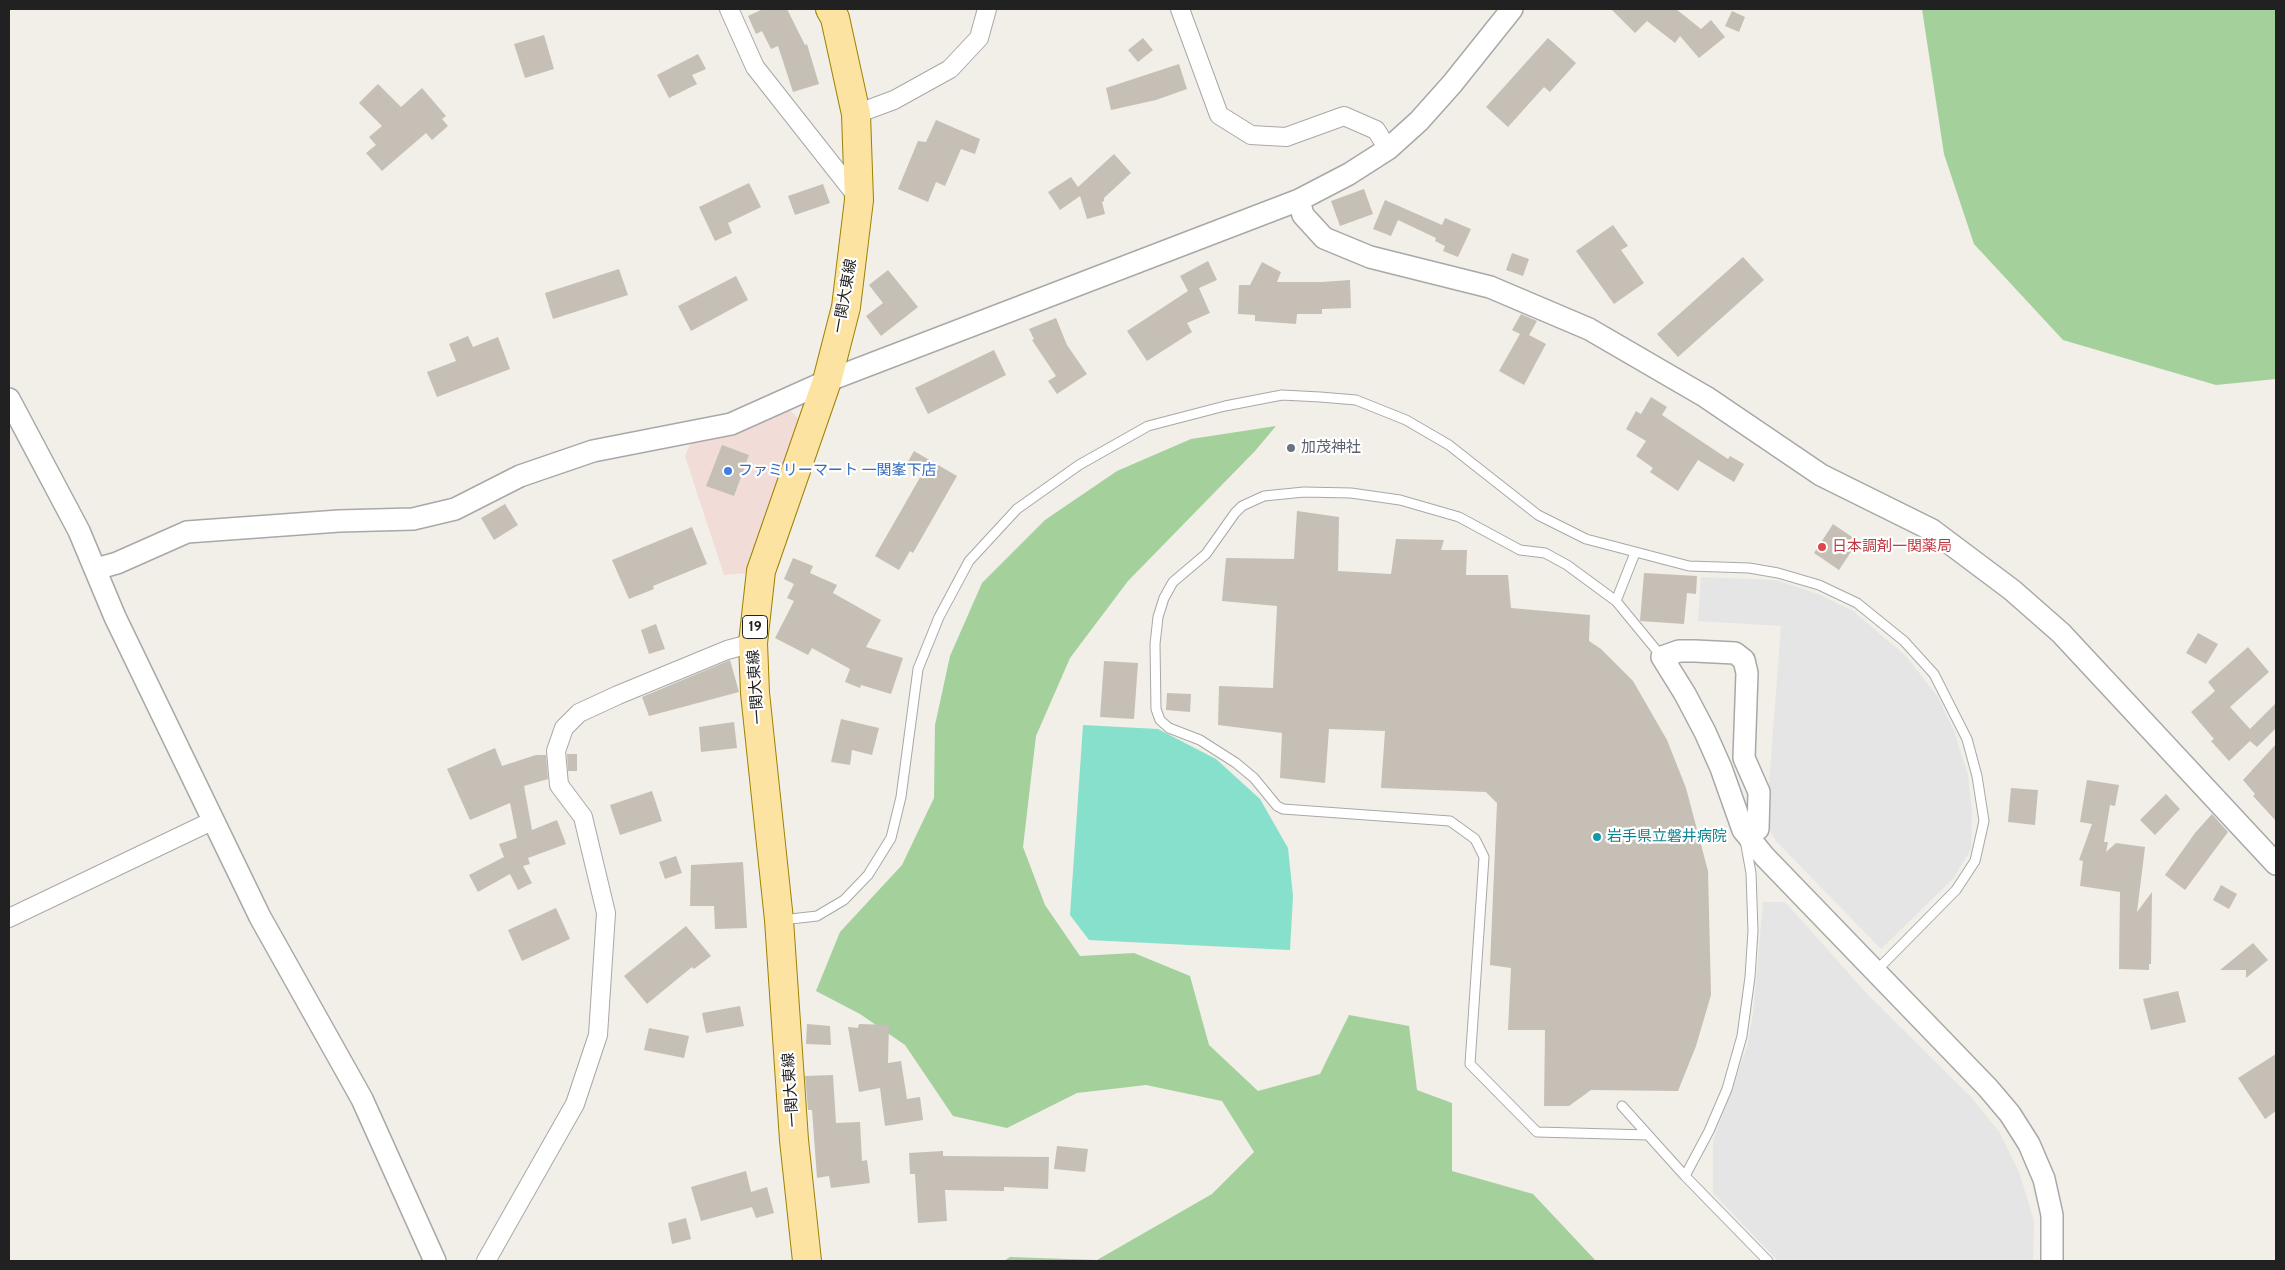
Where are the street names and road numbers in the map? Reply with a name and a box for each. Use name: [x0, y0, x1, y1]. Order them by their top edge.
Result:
street label: 一関大東線: [830, 258, 860, 334]
road number: 19: [742, 616, 768, 638]
street label: 一関大東線: [744, 649, 768, 725]
street label: 一関大東線: [779, 1052, 803, 1128]

